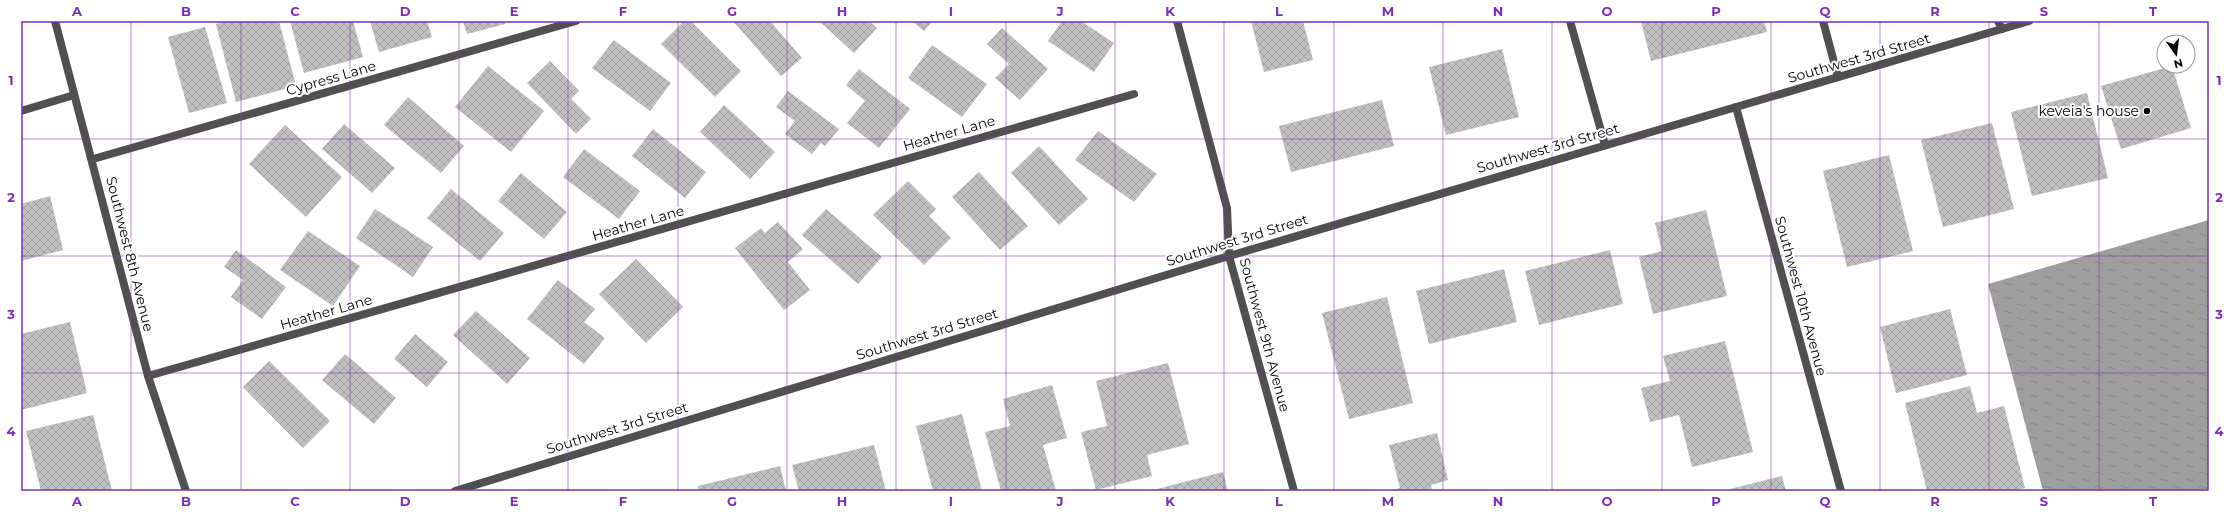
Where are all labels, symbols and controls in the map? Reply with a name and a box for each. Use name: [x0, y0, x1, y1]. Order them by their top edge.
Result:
text: A: [71, 3, 83, 19]
text: B: [181, 3, 191, 19]
text: C: [290, 3, 300, 19]
text: D: [400, 3, 411, 19]
text: E: [510, 3, 519, 19]
text: F: [619, 3, 627, 19]
text: G: [727, 3, 737, 19]
text: H: [837, 3, 847, 19]
text: I: [949, 3, 953, 19]
text: J: [1055, 3, 1064, 19]
text: K: [1165, 3, 1175, 19]
text: L: [1275, 3, 1283, 19]
text: M: [1382, 3, 1394, 19]
text: N: [1493, 3, 1503, 19]
text: O: [1602, 3, 1613, 19]
text: P: [1711, 3, 1721, 19]
text: Q: [1820, 3, 1831, 19]
text: R: [1930, 3, 1940, 19]
text: S: [2040, 3, 2048, 19]
text: T: [2149, 3, 2157, 19]
street label: Southwest 3rd Street: [1786, 29, 1933, 87]
north arrow: [2156, 34, 2196, 74]
text: N: [2172, 56, 2184, 72]
street label: Cypress Lane: [284, 57, 378, 99]
text: 1: [8, 72, 14, 88]
text: 1: [2216, 72, 2222, 88]
place label: keveia's house: [2038, 102, 2139, 120]
marker: keveia's house: [2142, 106, 2152, 116]
street label: Heather Lane: [901, 111, 997, 155]
street label: Southwest 3rd Street: [1475, 119, 1622, 177]
street label: Southwest 8th Avenue: [102, 175, 158, 333]
text: 2: [7, 189, 15, 205]
text: 2: [2215, 189, 2223, 205]
street label: Heather Lane: [590, 201, 686, 245]
street label: Southwest 3rd Street: [1164, 210, 1310, 270]
street label: Southwest 10th Avenue: [1771, 214, 1831, 378]
street label: Southwest 9th Avenue: [1236, 256, 1294, 414]
street label: Heather Lane: [278, 290, 374, 334]
street label: Southwest 3rd Street: [854, 304, 1000, 364]
text: 3: [6, 306, 15, 322]
text: 3: [2214, 306, 2223, 322]
street label: Southwest 3rd Street: [544, 398, 690, 458]
text: 4: [7, 423, 16, 439]
text: 4: [2215, 423, 2224, 439]
text: A: [71, 493, 83, 509]
text: B: [181, 493, 191, 509]
text: C: [290, 493, 300, 509]
text: D: [400, 493, 411, 509]
text: E: [510, 493, 519, 509]
text: F: [619, 493, 627, 509]
text: G: [727, 493, 737, 509]
text: H: [837, 493, 847, 509]
text: I: [949, 493, 953, 509]
text: J: [1055, 493, 1064, 509]
text: K: [1165, 493, 1175, 509]
text: L: [1275, 493, 1283, 509]
text: M: [1382, 493, 1394, 509]
text: N: [1493, 493, 1503, 509]
text: O: [1602, 493, 1613, 509]
text: P: [1711, 493, 1721, 509]
text: Q: [1820, 493, 1831, 509]
text: R: [1930, 493, 1940, 509]
text: S: [2040, 493, 2048, 509]
text: T: [2149, 493, 2157, 509]

